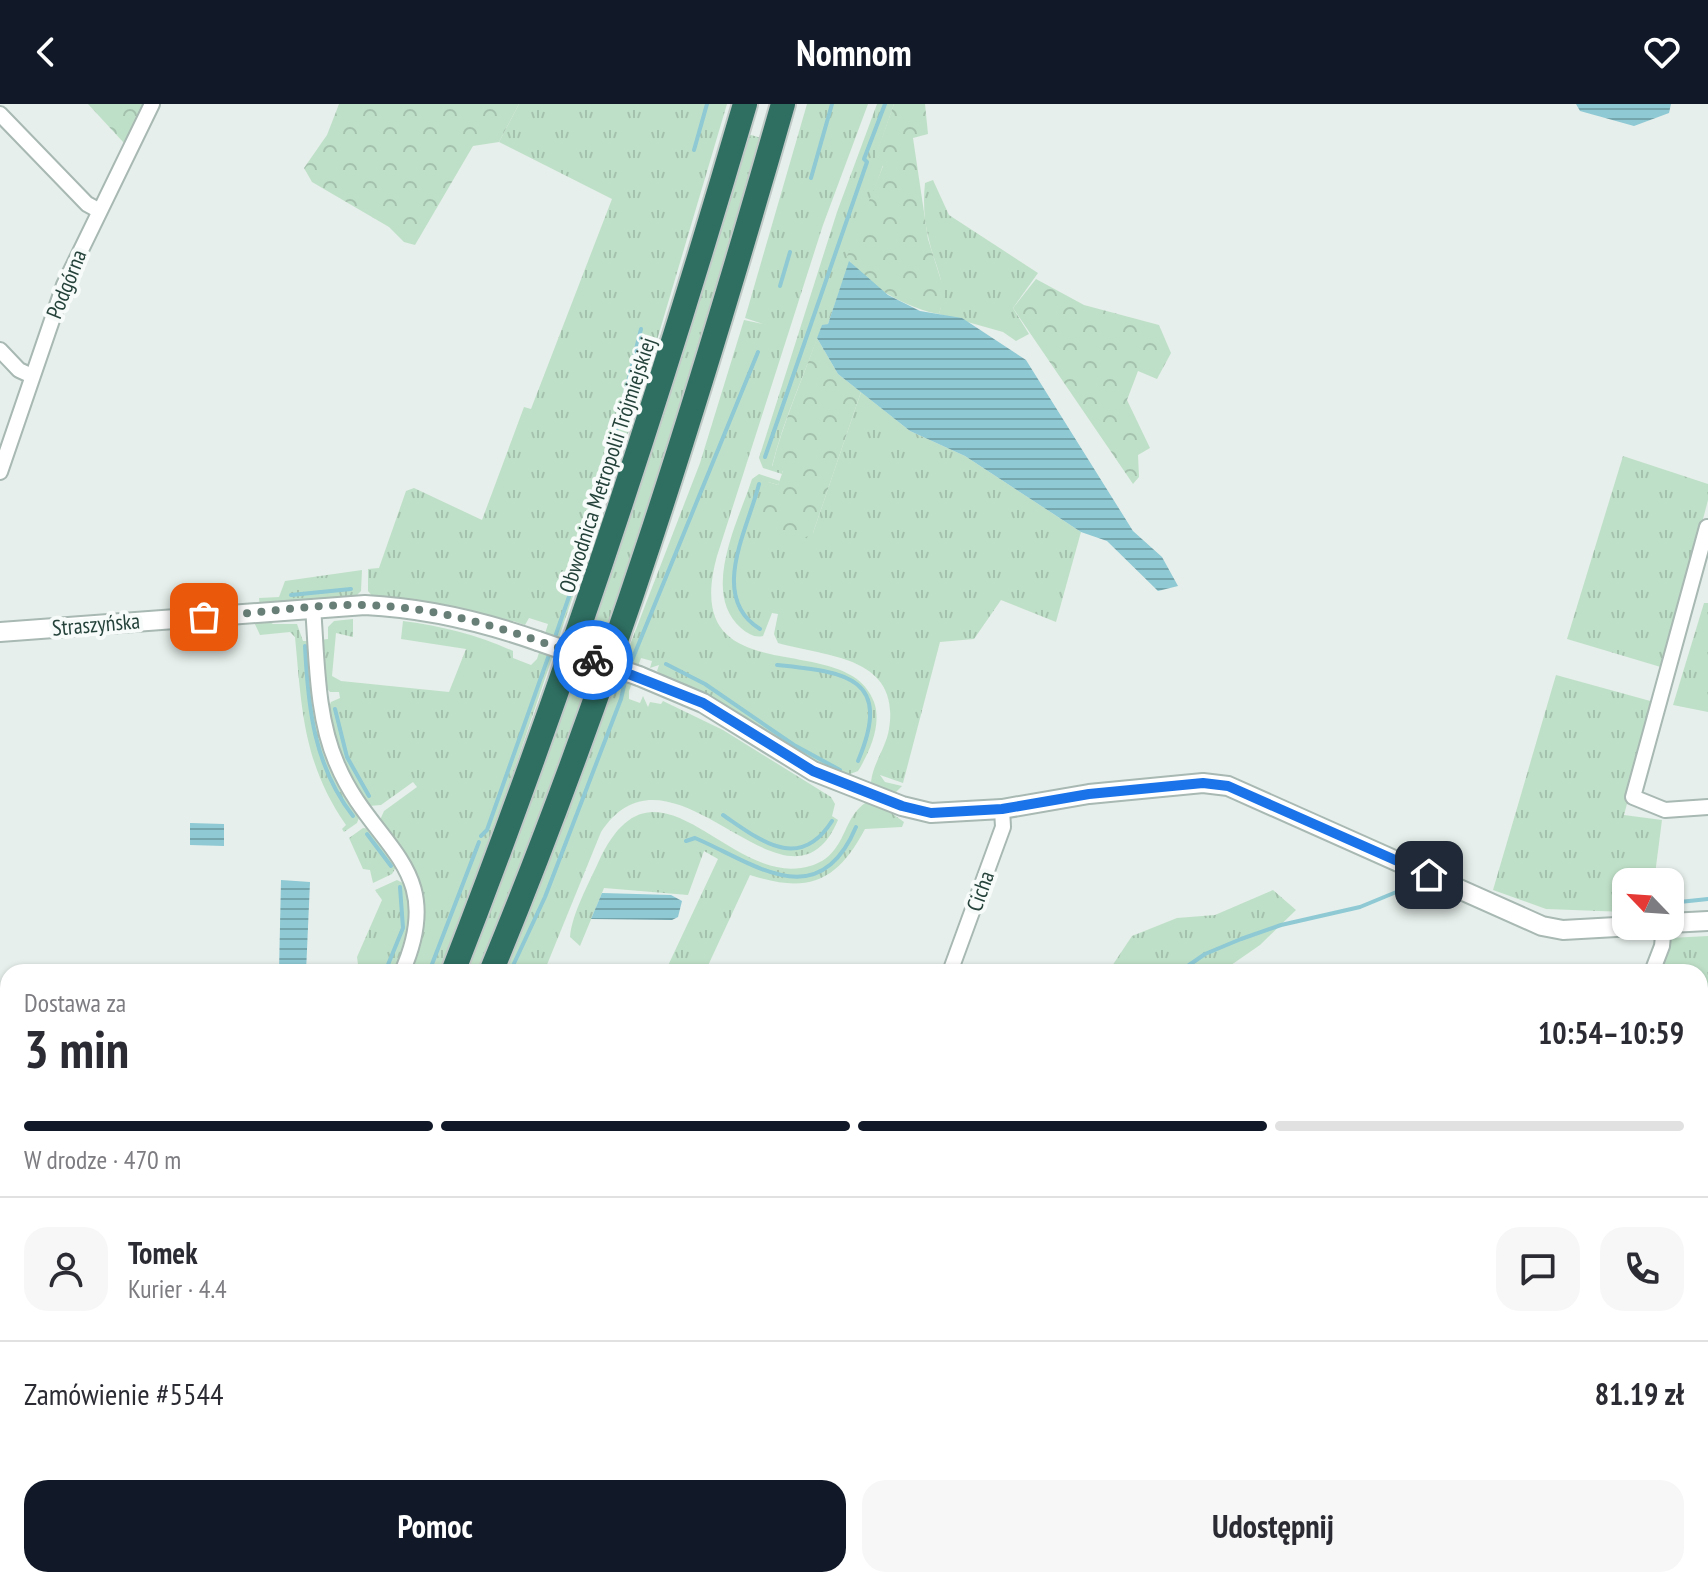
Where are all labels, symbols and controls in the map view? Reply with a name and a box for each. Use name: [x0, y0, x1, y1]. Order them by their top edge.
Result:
text: Nomnom: [796, 29, 912, 76]
icon: back: [24, 30, 68, 74]
icon: heart: [1640, 30, 1684, 74]
street label: Podgórna: [40, 245, 92, 323]
street label: Obwodnica Metropolii Trójmiejskiej: [552, 334, 662, 596]
pin: [170, 583, 238, 651]
icon: bag: [182, 595, 226, 639]
street label: Straszyńska: [51, 606, 141, 642]
courier: [553, 620, 633, 700]
icon: bike: [571, 638, 615, 682]
pin: [1395, 841, 1463, 909]
icon: home: [1407, 853, 1451, 897]
street label: Cicha: [960, 867, 1000, 915]
north arrow: [1612, 868, 1684, 940]
map controls: [1612, 868, 1684, 940]
text: Dostawa za: [24, 986, 126, 1019]
text: 10:54–10:59: [1538, 1013, 1684, 1052]
text: 3 min: [24, 1015, 129, 1082]
text: W drodze · 470 m: [24, 1143, 181, 1176]
button: person: [24, 1227, 108, 1311]
button: chat: [1496, 1227, 1580, 1311]
button: phone: [1600, 1227, 1684, 1311]
text: Tomek: [128, 1233, 198, 1272]
text: Kurier · 4.4: [128, 1272, 227, 1305]
text: Zamówienie #5544: [24, 1374, 223, 1413]
text: 81.19 zł: [1595, 1374, 1684, 1413]
button: Pomoc: [24, 1480, 846, 1572]
button: Udostępnij: [862, 1480, 1684, 1572]

